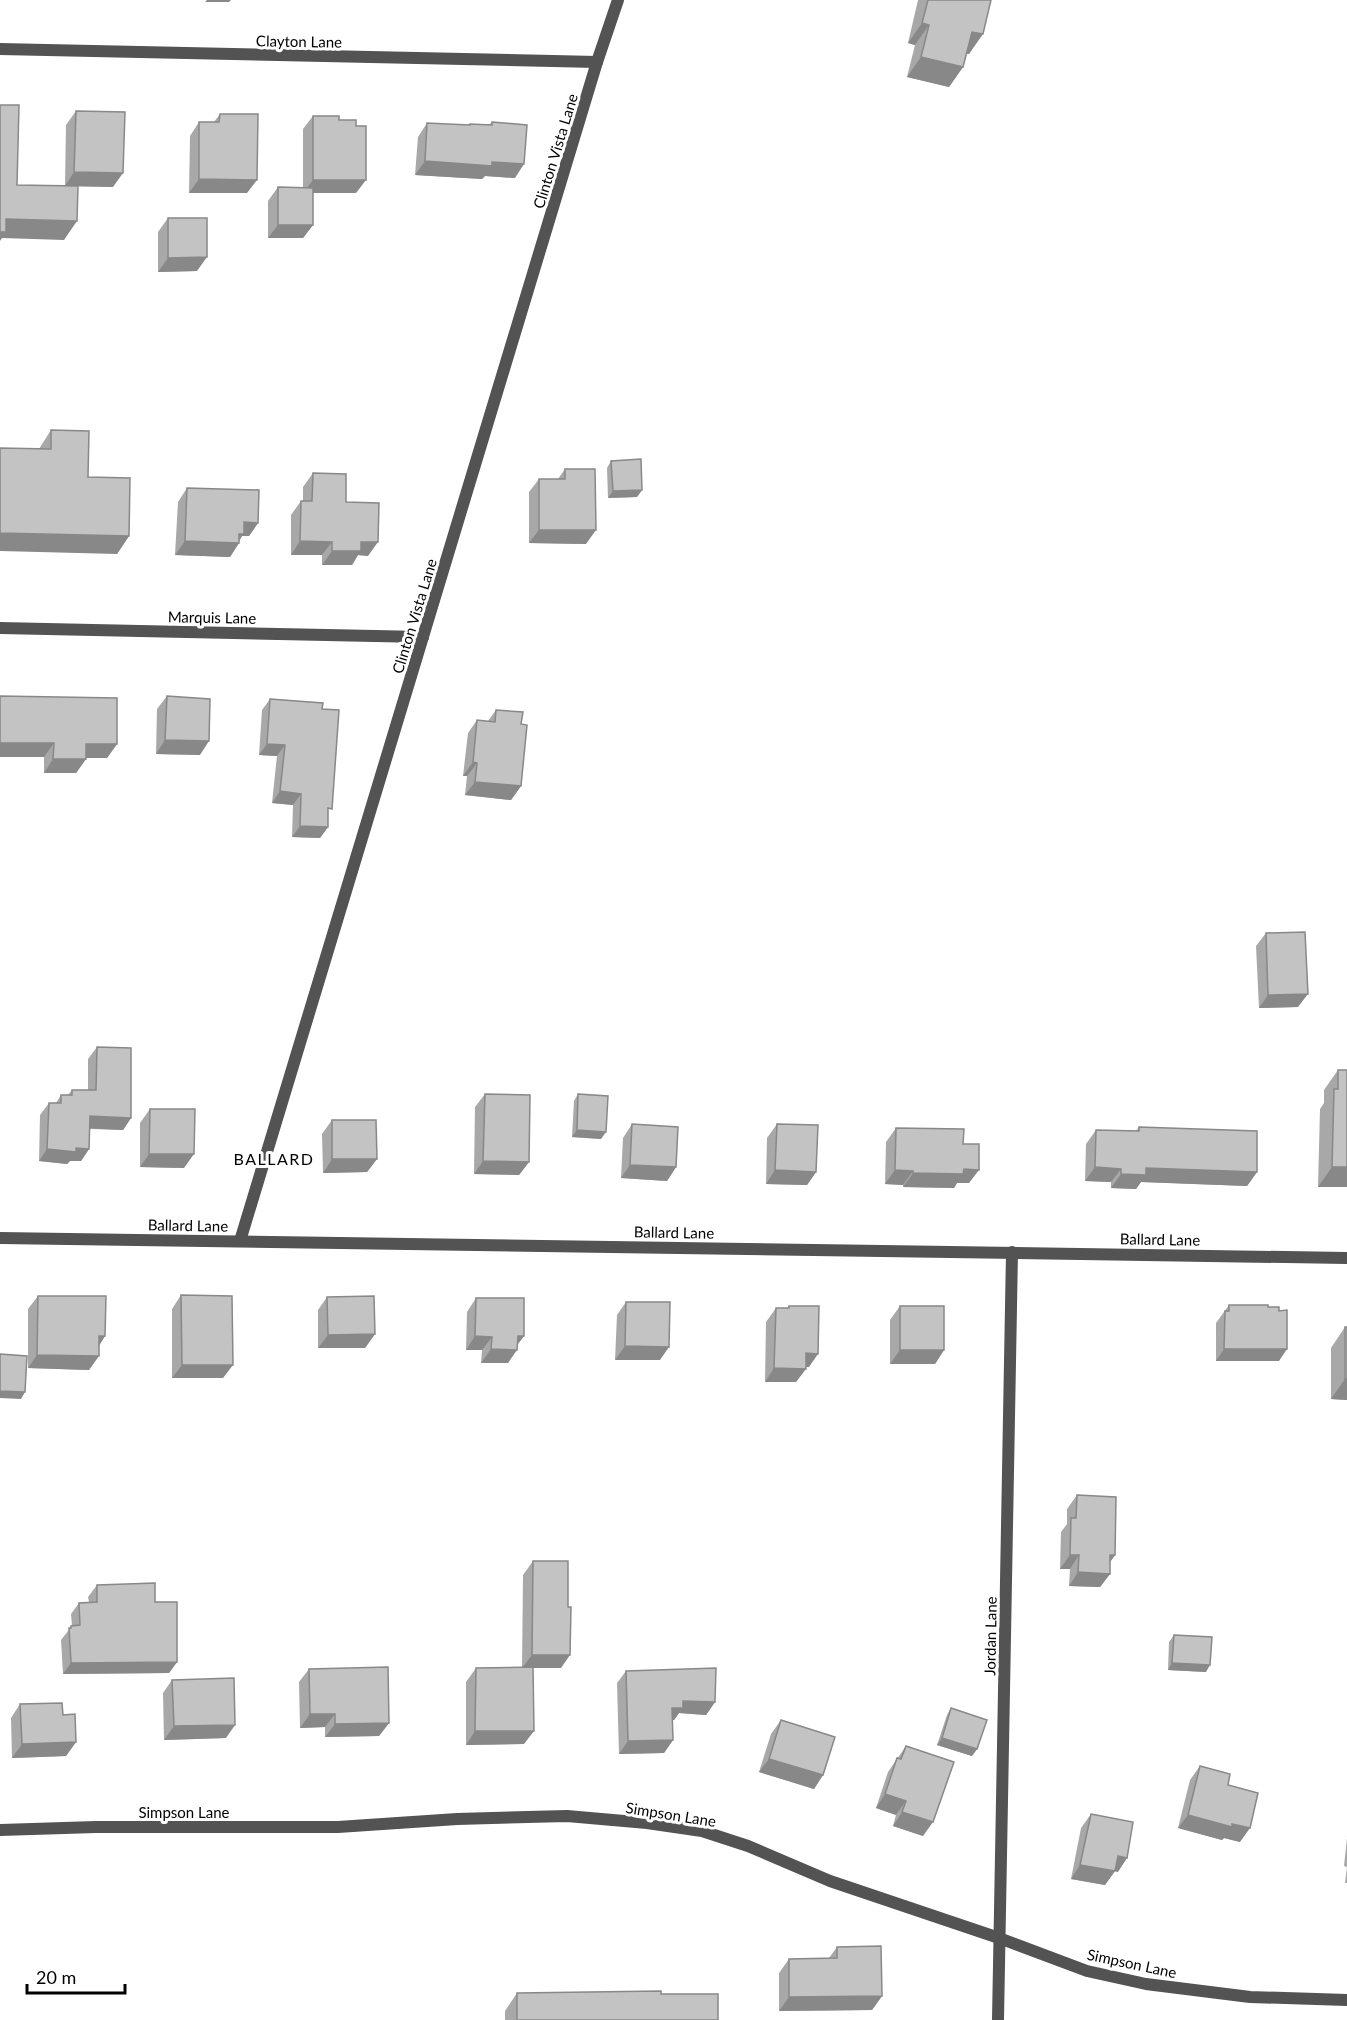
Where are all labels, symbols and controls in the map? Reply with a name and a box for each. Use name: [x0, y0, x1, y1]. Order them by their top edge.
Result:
street label: Clayton Lane: [256, 31, 342, 51]
street label: Clinton Vista Lane: [529, 91, 581, 211]
street label: Clinton Vista Lane: [388, 556, 440, 676]
street label: Marquis Lane: [168, 607, 256, 627]
district label: BALLARD: [234, 1149, 314, 1168]
street label: Ballard Lane: [148, 1215, 228, 1235]
street label: Ballard Lane: [634, 1222, 714, 1242]
street label: Ballard Lane: [1120, 1229, 1200, 1249]
street label: Jordan Lane: [980, 1596, 1000, 1676]
street label: Simpson Lane: [625, 1798, 717, 1830]
street label: Simpson Lane: [138, 1803, 230, 1821]
street label: Simpson Lane: [1086, 1945, 1178, 1981]
scale bar: [27, 1957, 124, 1995]
text: 20 m: [36, 1966, 76, 1988]

